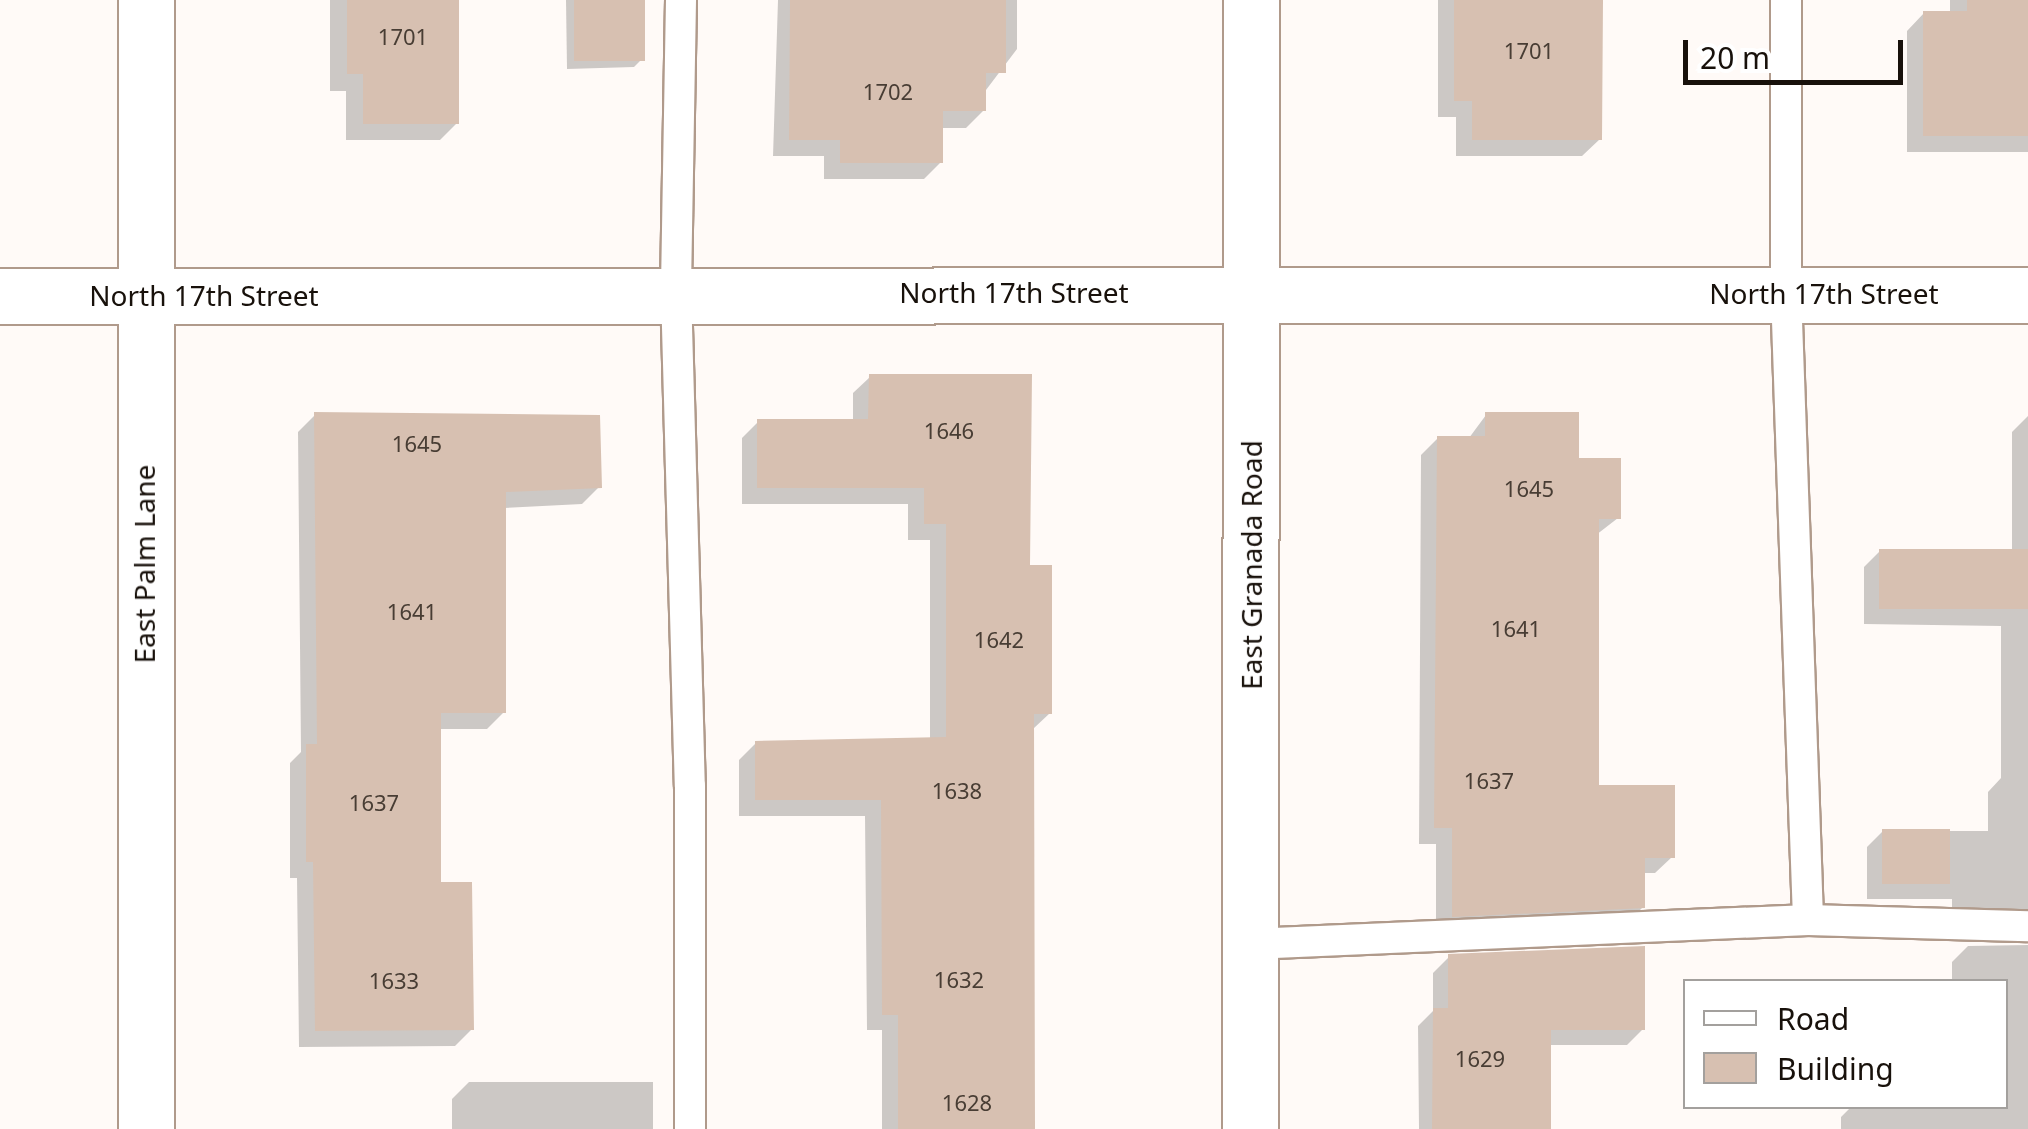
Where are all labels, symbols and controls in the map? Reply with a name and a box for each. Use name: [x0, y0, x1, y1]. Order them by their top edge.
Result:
scale bar: [1688, 20, 1908, 82]
house number: 1701: [378, 24, 428, 50]
text: 20 m: [1700, 37, 1770, 78]
house number: 1701: [1504, 38, 1554, 64]
house number: 1702: [863, 79, 913, 105]
street label: North 17th Street: [899, 275, 1129, 309]
street label: North 17th Street: [1709, 276, 1939, 310]
street label: North 17th Street: [89, 278, 319, 312]
house number: 1646: [924, 418, 974, 444]
house number: 1645: [392, 431, 442, 457]
street label: East Granada Road: [1234, 440, 1268, 690]
street label: East Palm Lane: [127, 465, 161, 663]
house number: 1645: [1504, 476, 1554, 502]
house number: 1641: [387, 599, 437, 625]
house number: 1641: [1491, 616, 1541, 642]
house number: 1642: [974, 627, 1024, 653]
house number: 1637: [1464, 768, 1514, 794]
house number: 1638: [932, 778, 982, 804]
house number: 1637: [349, 790, 399, 816]
house number: 1632: [934, 967, 984, 993]
house number: 1633: [369, 968, 419, 994]
legend: [1683, 979, 2008, 1109]
text: Road: [1777, 998, 1849, 1039]
house number: 1629: [1455, 1046, 1505, 1072]
text: Building: [1777, 1048, 1894, 1089]
house number: 1628: [942, 1090, 992, 1116]

